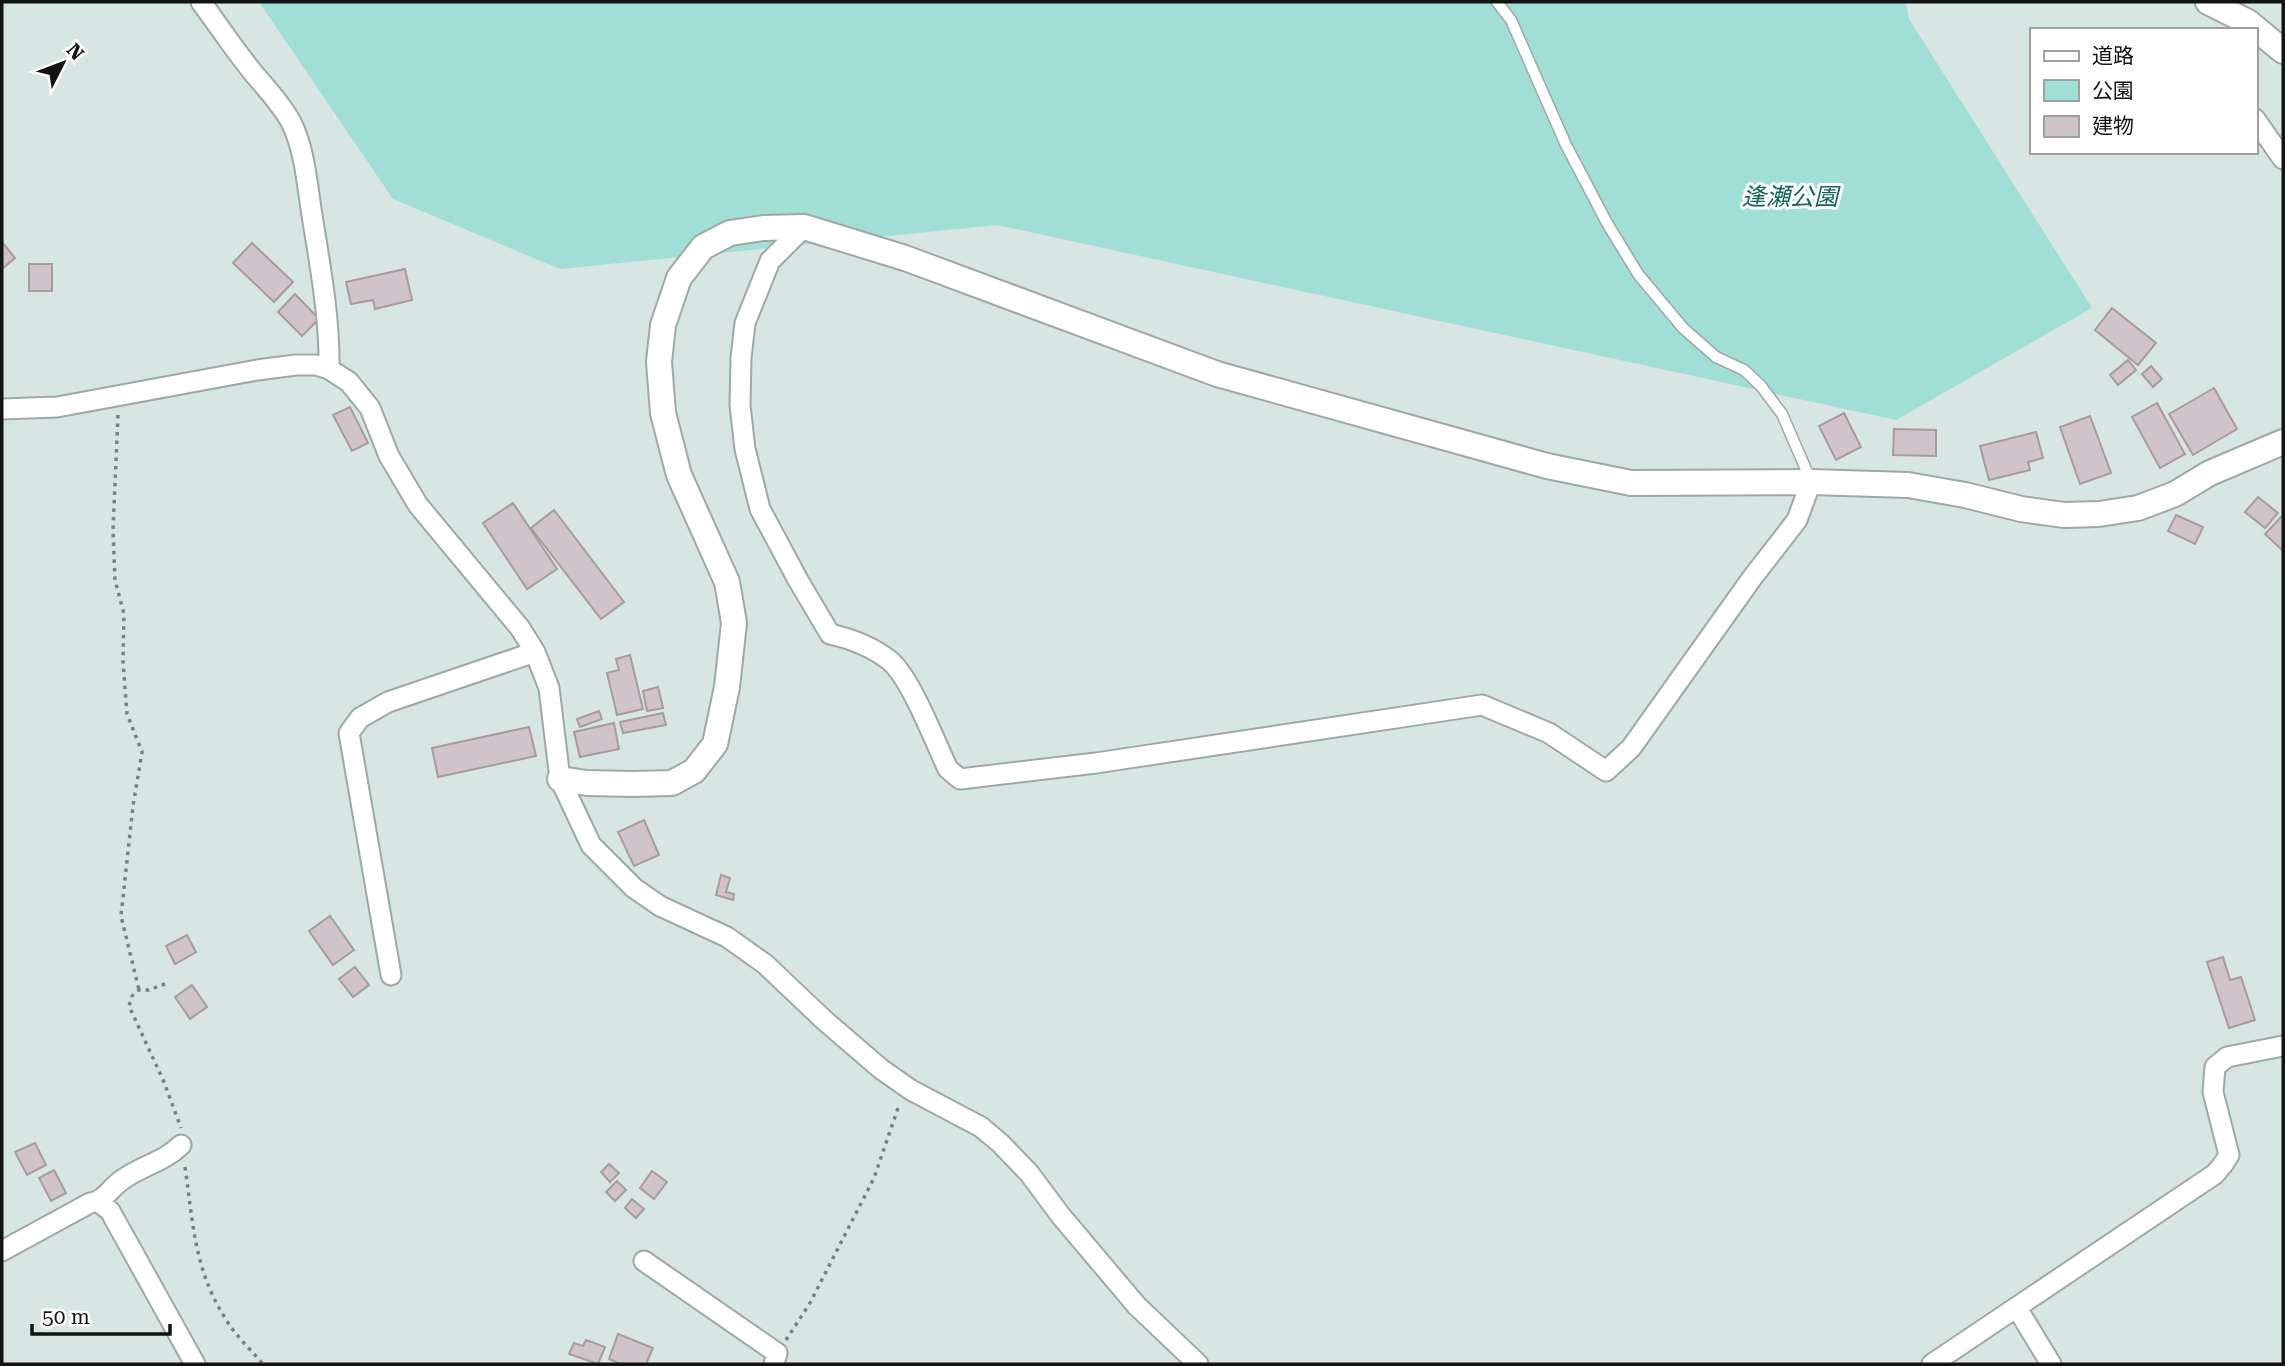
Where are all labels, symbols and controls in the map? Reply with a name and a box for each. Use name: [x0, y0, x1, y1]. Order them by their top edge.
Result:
north arrow: [28, 28, 98, 98]
legend: [2030, 28, 2257, 154]
text: N: [62, 39, 89, 65]
text: 道路: [2092, 44, 2134, 68]
text: 公園: [2092, 79, 2134, 103]
text: 建物: [2092, 114, 2134, 138]
park label: 逢瀬公園: [1742, 183, 1841, 211]
scale bar: [32, 1292, 170, 1336]
text: 50 m: [42, 1305, 90, 1329]

